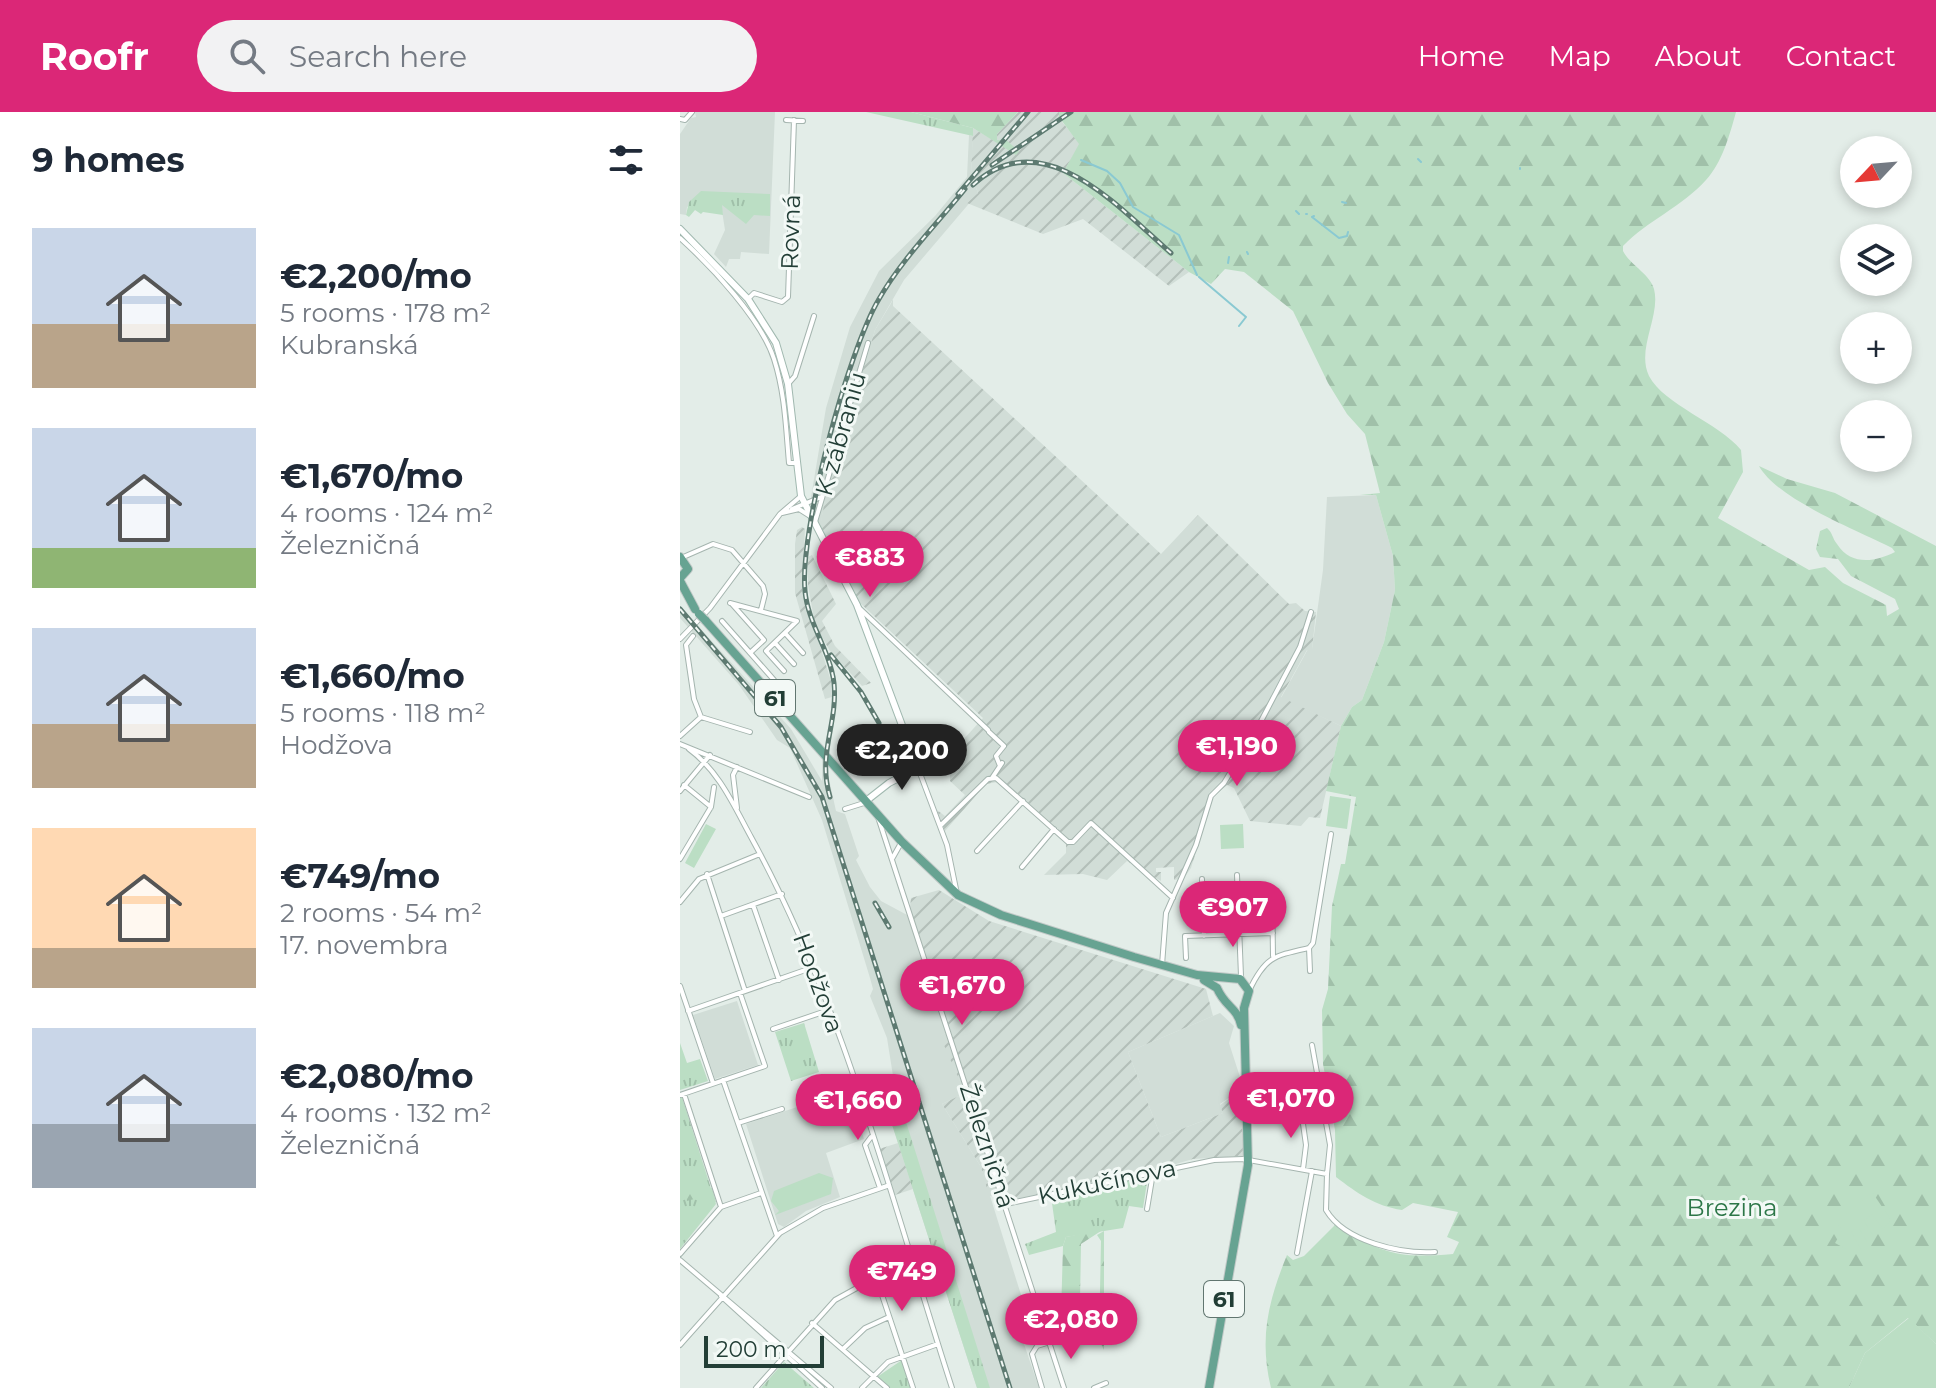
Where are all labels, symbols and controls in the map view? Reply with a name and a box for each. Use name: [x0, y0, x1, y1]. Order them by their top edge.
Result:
search box: [197, 20, 757, 92]
text: Roofr: [40, 33, 149, 80]
icon: search: [225, 34, 269, 78]
text: Search here: [289, 38, 467, 75]
text: Home: [1418, 39, 1505, 73]
text: Map: [1549, 39, 1611, 73]
text: About: [1655, 39, 1742, 73]
text: Contact: [1786, 39, 1896, 73]
north arrow: [1840, 136, 1912, 208]
map controls: [1840, 136, 1912, 472]
icon: filters: [604, 138, 648, 182]
text: 9 homes: [32, 139, 185, 181]
street label: Rovná: [775, 194, 806, 270]
button: layers: [1840, 224, 1912, 296]
text: €2,200/mo: [280, 255, 472, 297]
icon: home: [96, 260, 192, 356]
text: 5 rooms · 178 m²: [280, 297, 491, 329]
button: +: [1840, 312, 1912, 384]
text: Kubranská: [280, 329, 419, 361]
street label: K zábraniu: [809, 369, 872, 499]
button: −: [1840, 400, 1912, 472]
text: €1,670/mo: [280, 455, 463, 497]
icon: home: [96, 460, 192, 556]
text: 4 rooms · 124 m²: [280, 497, 493, 529]
text: Železničná: [280, 529, 420, 561]
pin: €883: [823, 531, 917, 599]
text: €883: [835, 541, 905, 573]
text: €1,660/mo: [280, 655, 465, 697]
icon: home: [96, 660, 192, 756]
road number: 61: [755, 680, 795, 716]
text: 5 rooms · 118 m²: [280, 697, 486, 729]
pin: €1,190: [1172, 720, 1302, 788]
pin: €2,200: [837, 724, 967, 792]
text: Hodžova: [280, 729, 393, 761]
text: €1,190: [1196, 730, 1278, 762]
text: €2,200: [855, 734, 949, 766]
text: €749/mo: [280, 855, 440, 897]
icon: home: [96, 860, 192, 956]
pin: €907: [1186, 881, 1280, 949]
text: €907: [1197, 891, 1269, 923]
text: 2 rooms · 54 m²: [280, 897, 482, 929]
text: 17. novembra: [280, 929, 448, 961]
street label: Hodžova: [787, 929, 850, 1037]
pin: €1,670: [897, 959, 1027, 1027]
text: €1,670: [918, 969, 1006, 1001]
text: €2,080/mo: [280, 1055, 473, 1097]
icon: home: [96, 1060, 192, 1156]
pin: €1,070: [1226, 1072, 1356, 1140]
pin: €1,660: [793, 1074, 923, 1142]
street label: Železničná: [954, 1080, 1021, 1212]
text: €1,070: [1247, 1082, 1335, 1114]
text: €1,660: [814, 1084, 902, 1116]
text: 4 rooms · 132 m²: [280, 1097, 491, 1129]
text: Železničná: [280, 1129, 420, 1161]
street label: Kukučínova: [1035, 1153, 1179, 1210]
park label: Brezina: [1687, 1193, 1777, 1222]
pin: €749: [855, 1245, 949, 1313]
text: €749: [867, 1255, 937, 1287]
road number: 61: [1204, 1281, 1244, 1317]
pin: €2,080: [1006, 1293, 1136, 1361]
text: €2,080: [1023, 1303, 1119, 1335]
scale bar: [704, 1332, 824, 1368]
text: 200 m: [716, 1336, 787, 1363]

